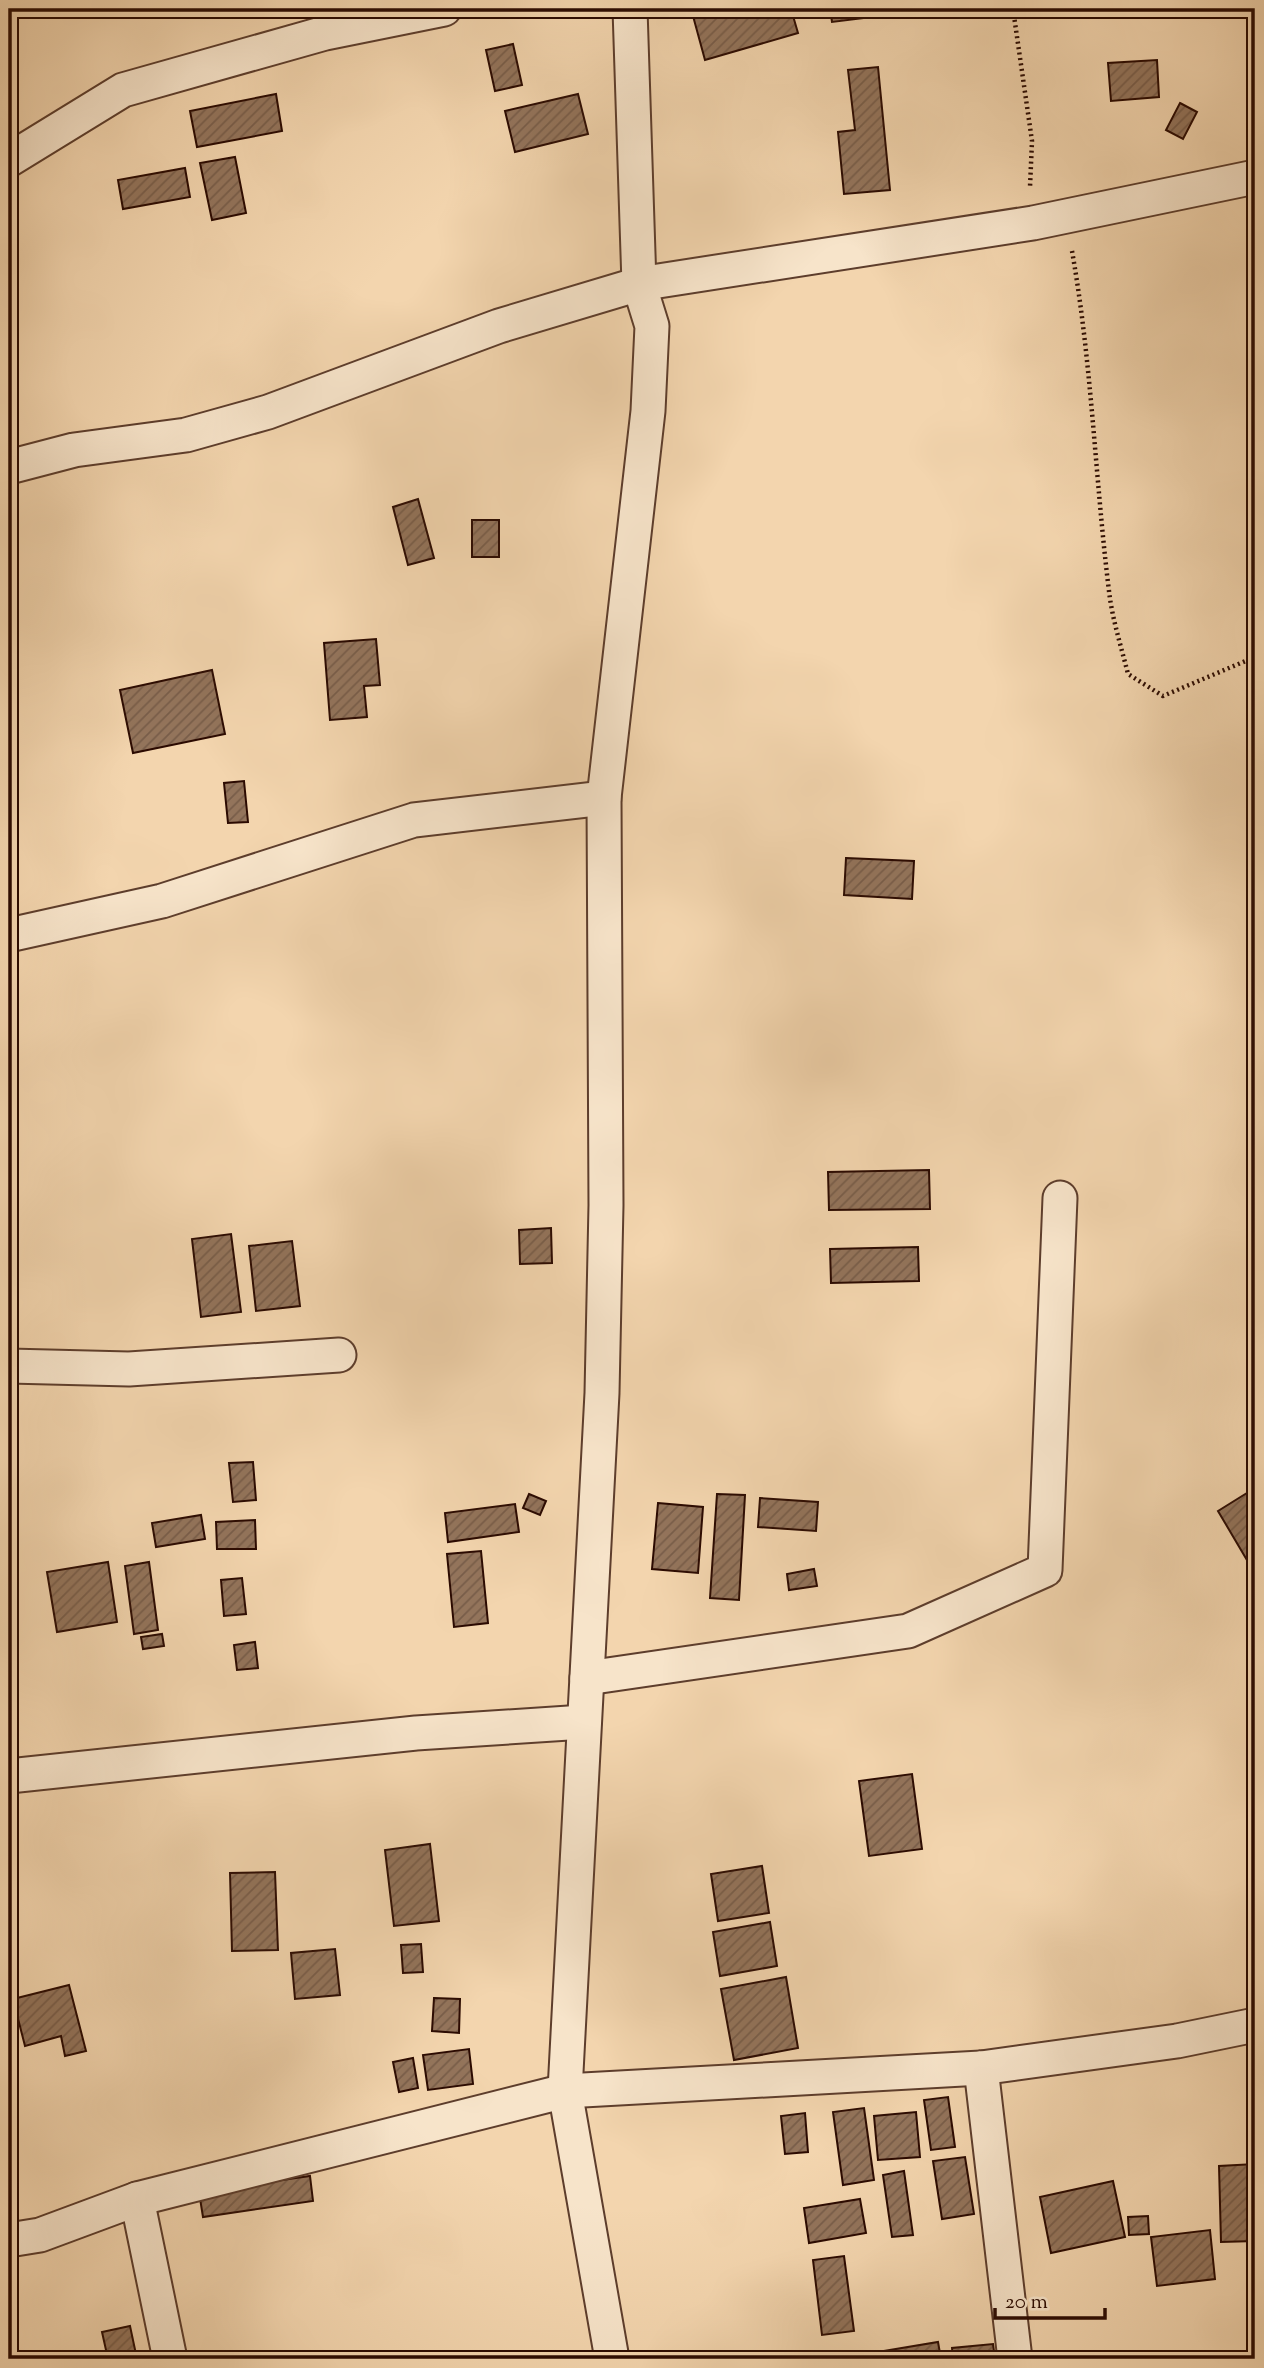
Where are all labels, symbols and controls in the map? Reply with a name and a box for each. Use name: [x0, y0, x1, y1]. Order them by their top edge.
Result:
scale bar: [995, 2277, 1105, 2321]
text: 20 m: [1005, 2288, 1048, 2318]

